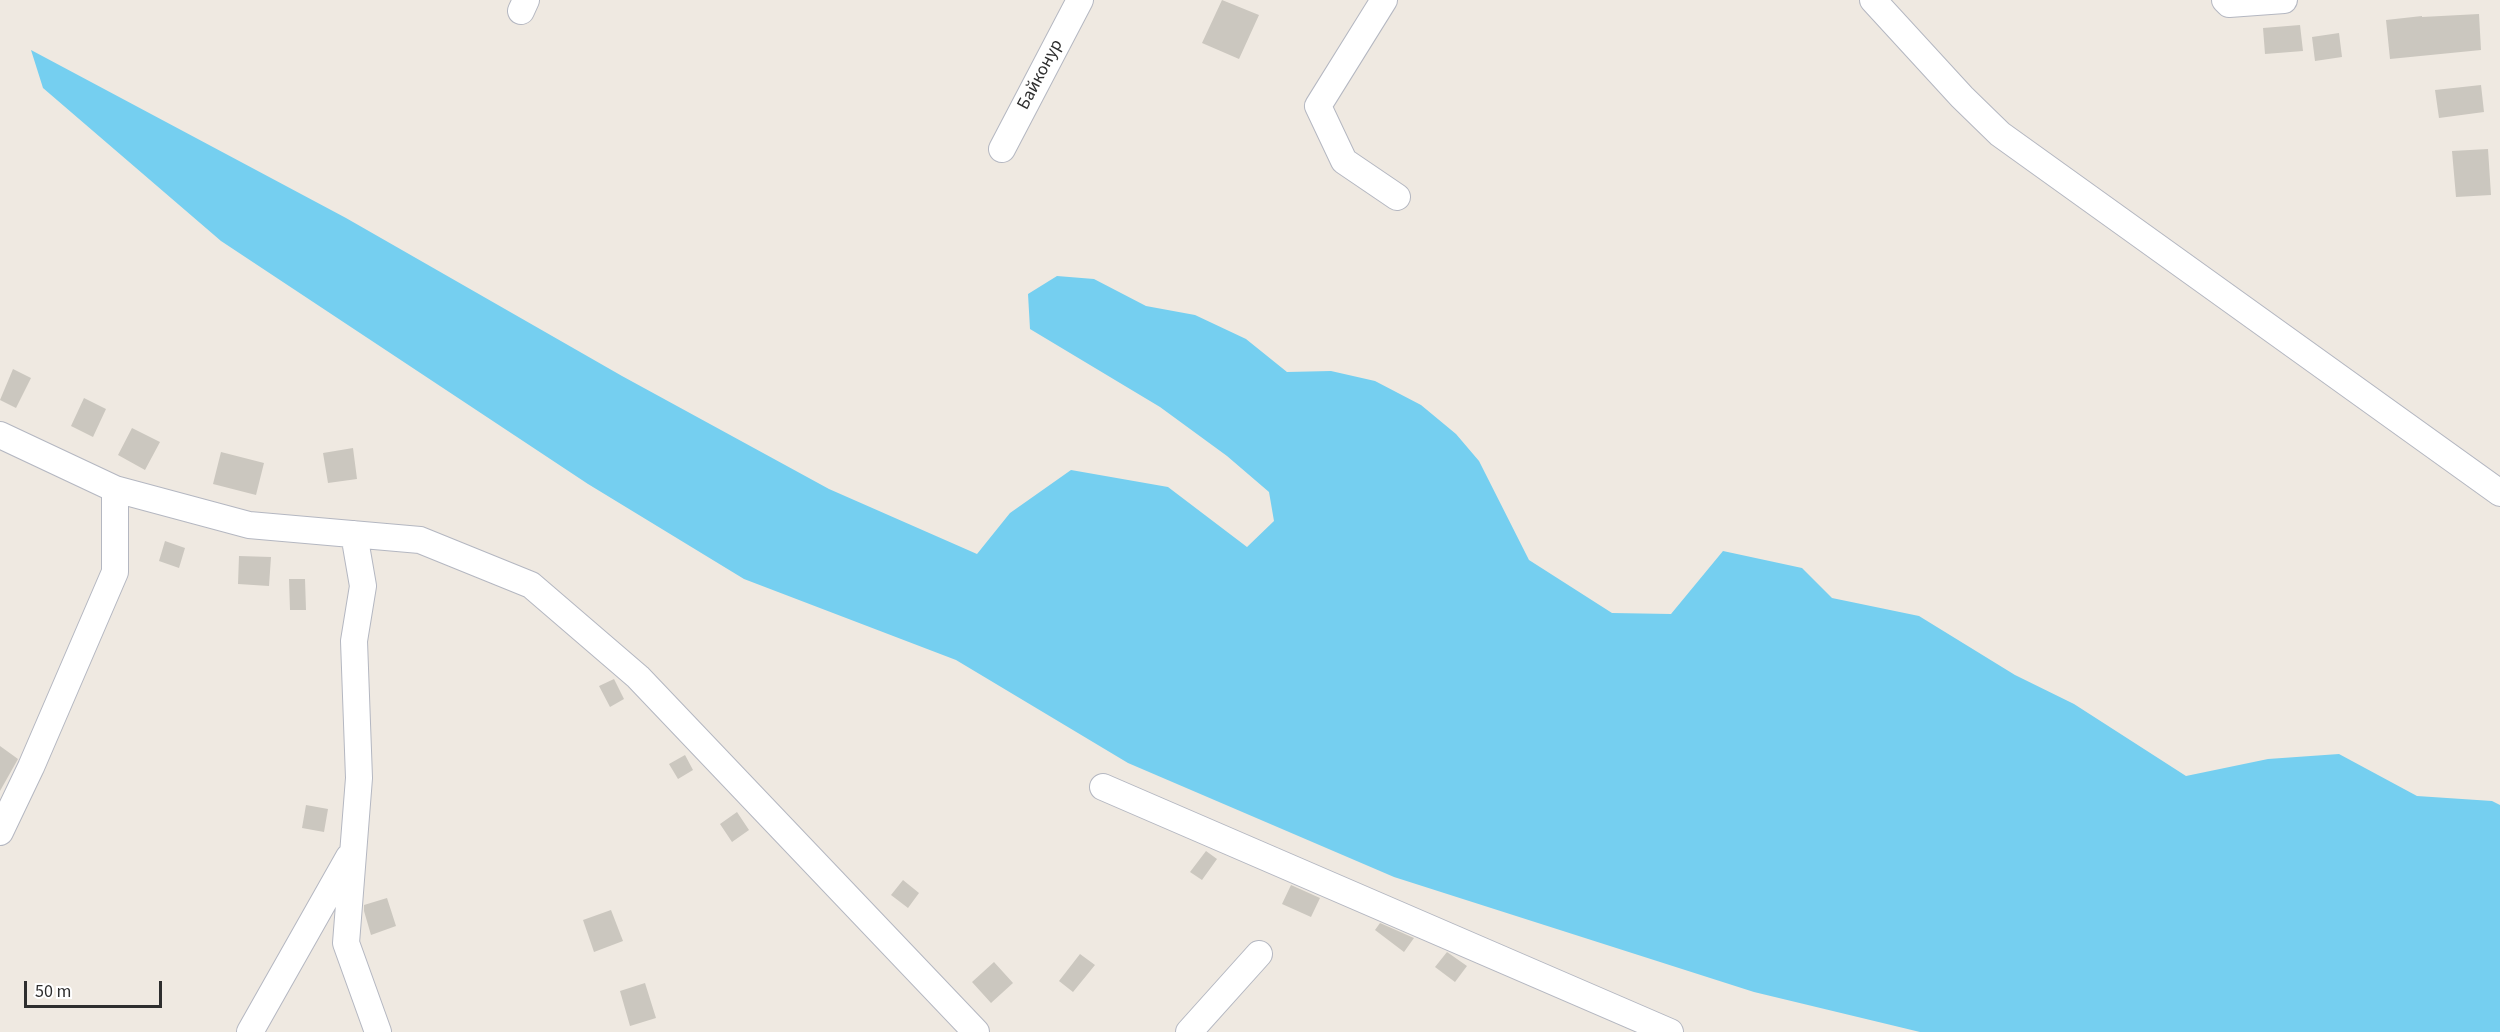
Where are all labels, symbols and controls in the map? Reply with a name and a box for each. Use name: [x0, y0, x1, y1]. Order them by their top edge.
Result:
street label: Байконур: [1013, 36, 1069, 114]
scale bar: [27, 969, 165, 1007]
text: 50 m: [35, 979, 71, 1004]

